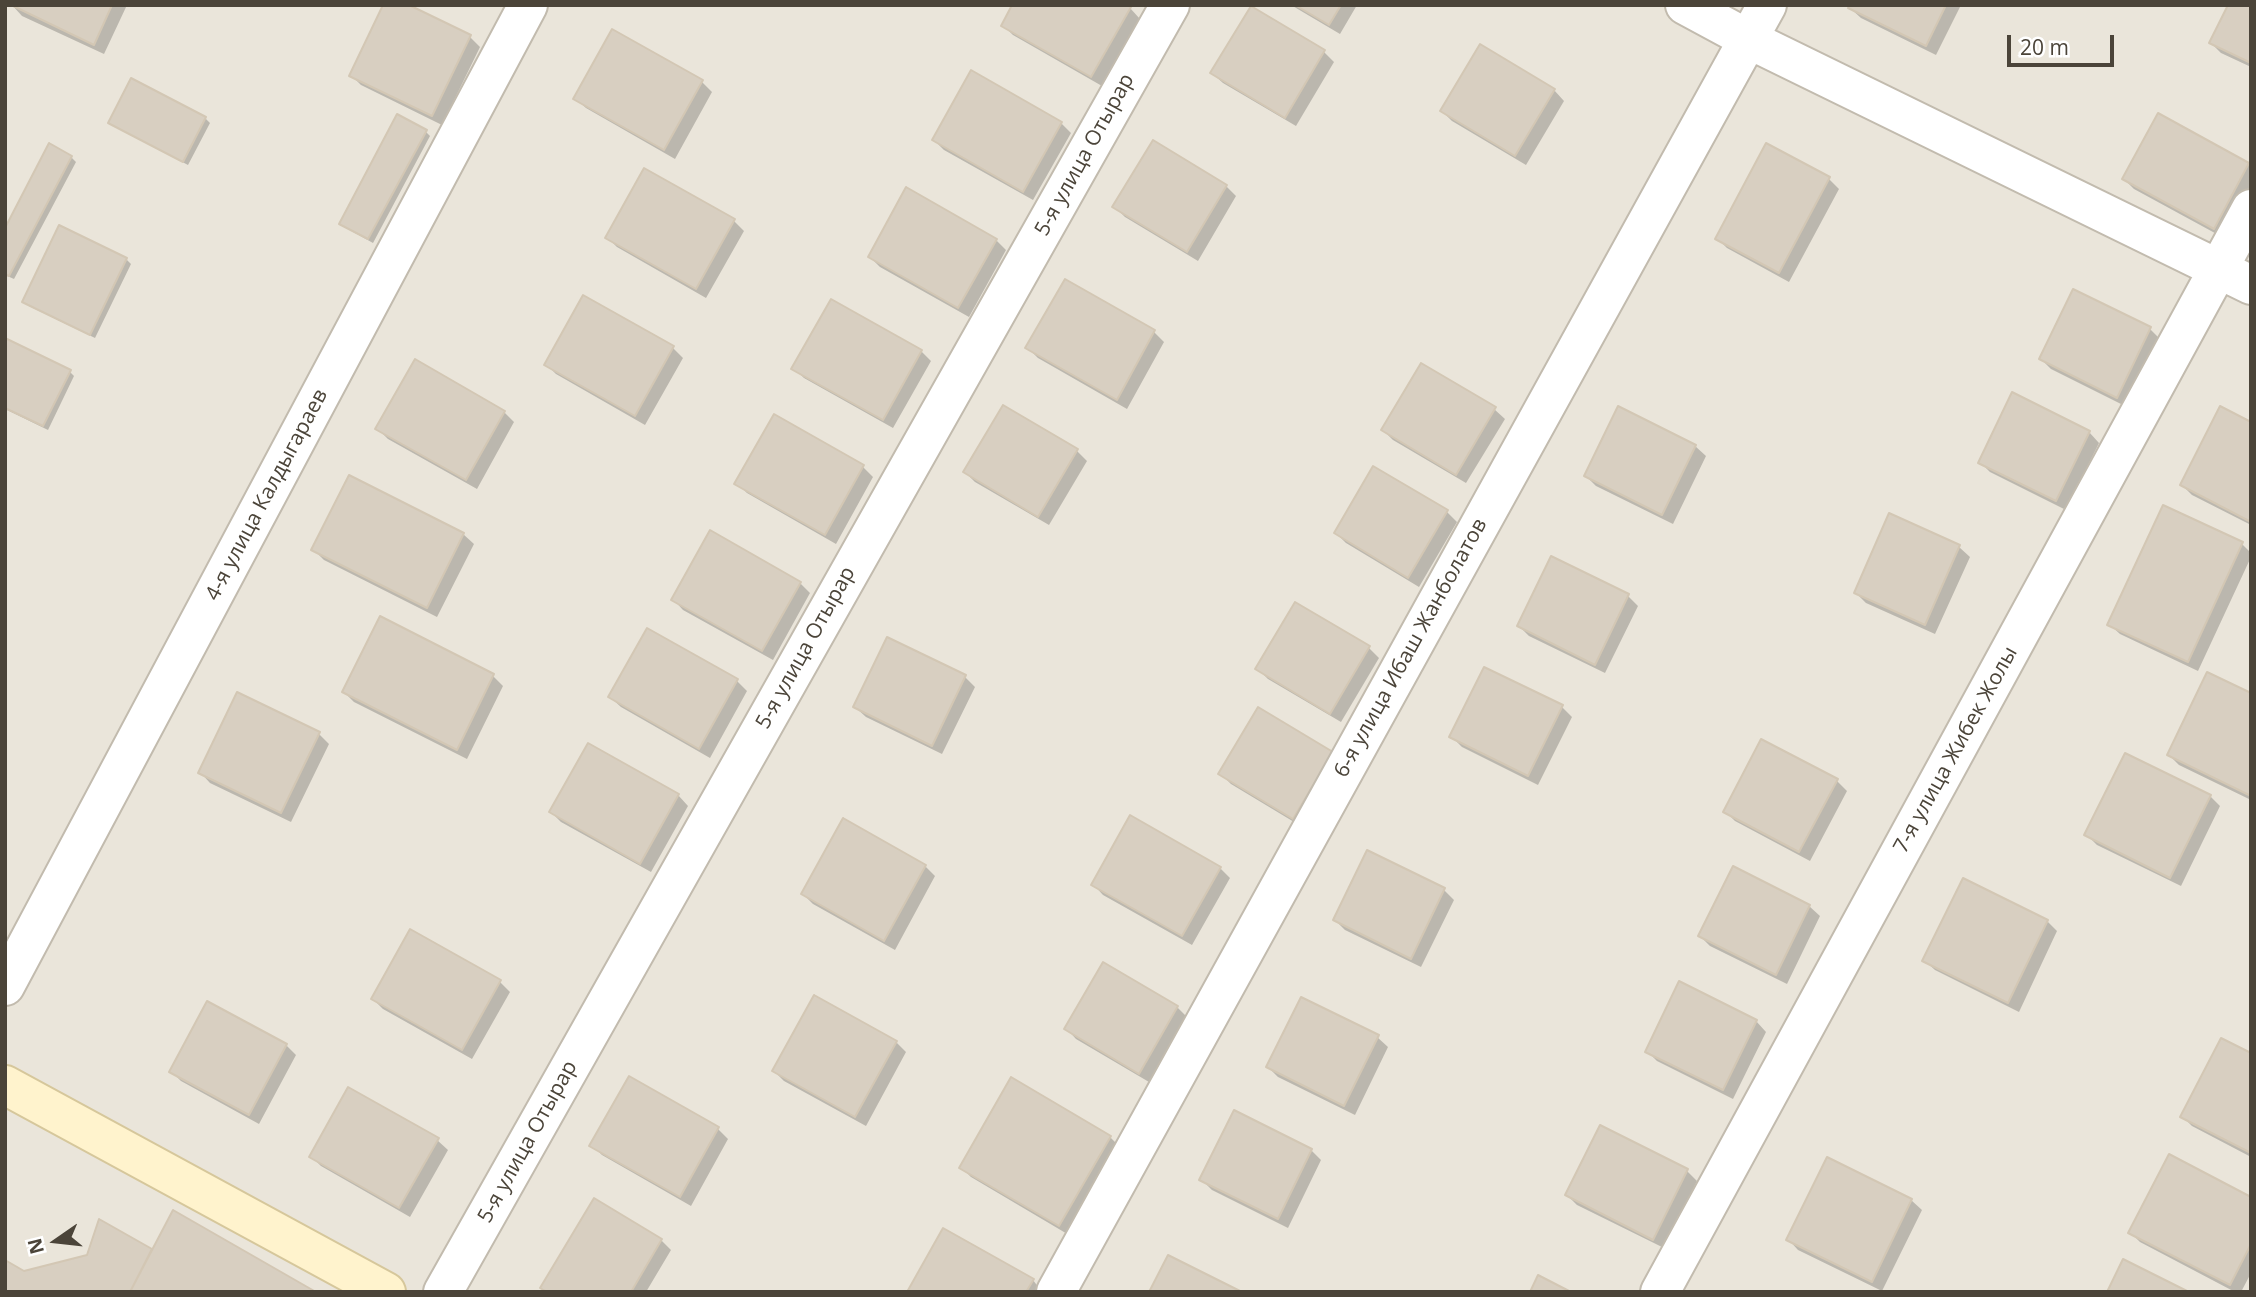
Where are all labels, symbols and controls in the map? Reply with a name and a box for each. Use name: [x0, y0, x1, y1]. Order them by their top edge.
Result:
scale bar: [2011, 21, 2118, 65]
text: 20 m: [2020, 33, 2069, 61]
street label: 5-я улица Отырар: [1030, 69, 1140, 241]
street label: 4-я улица Калдыгараев: [201, 385, 333, 605]
street label: 6-я улица Ибаш Жанболатов: [1329, 514, 1493, 782]
street label: 5-я улица Отырар: [751, 562, 861, 734]
street label: 7-я улица Жибек Жолы: [1889, 642, 2023, 858]
street label: 5-я улица Отырар: [473, 1056, 583, 1228]
north arrow: [21, 1206, 91, 1276]
text: N: [21, 1235, 50, 1257]

